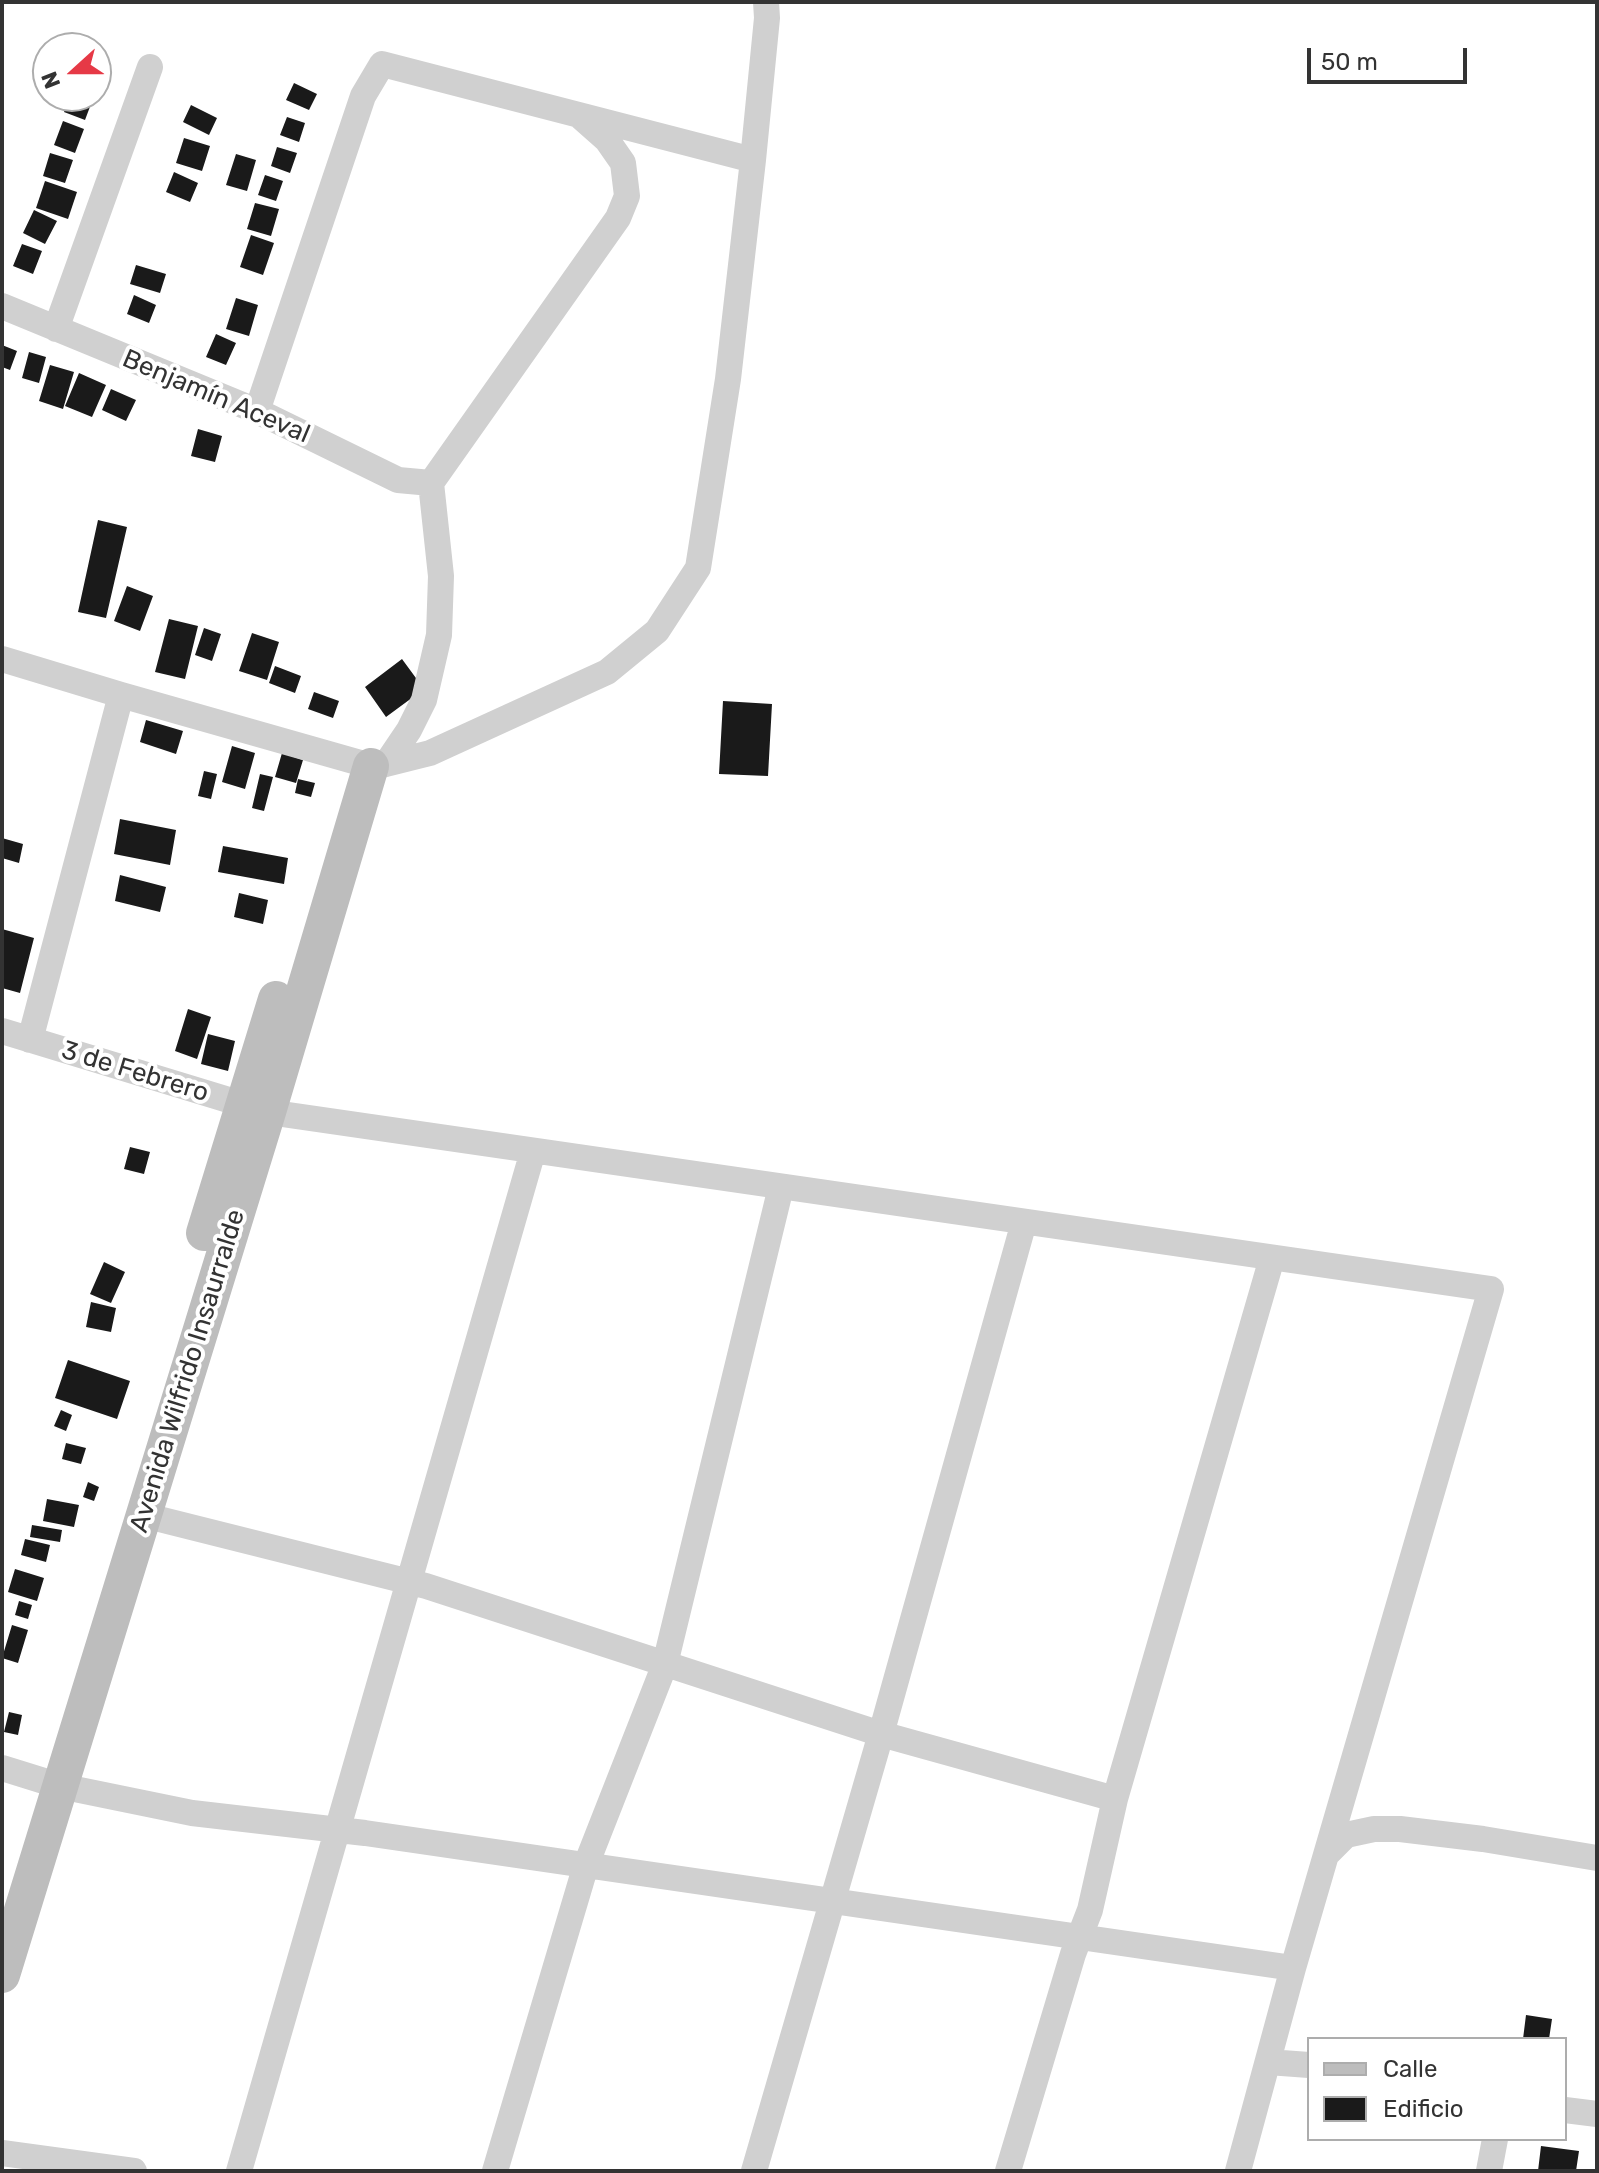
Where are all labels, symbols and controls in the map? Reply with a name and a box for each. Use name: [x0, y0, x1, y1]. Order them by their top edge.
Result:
north arrow: [32, 32, 112, 112]
scale bar: [1311, 32, 1471, 82]
text: 50 m: [1321, 48, 1378, 76]
text: N: [36, 68, 66, 92]
street label: Benjamín Aceval: [118, 343, 314, 451]
street label: 3 de Febrero: [58, 1035, 212, 1109]
street label: Avenida Wilfrido Insaurralde: [124, 1206, 252, 1536]
legend: [1307, 2037, 1567, 2141]
text: Calle: [1383, 2055, 1437, 2083]
text: Edificio: [1383, 2095, 1464, 2123]

